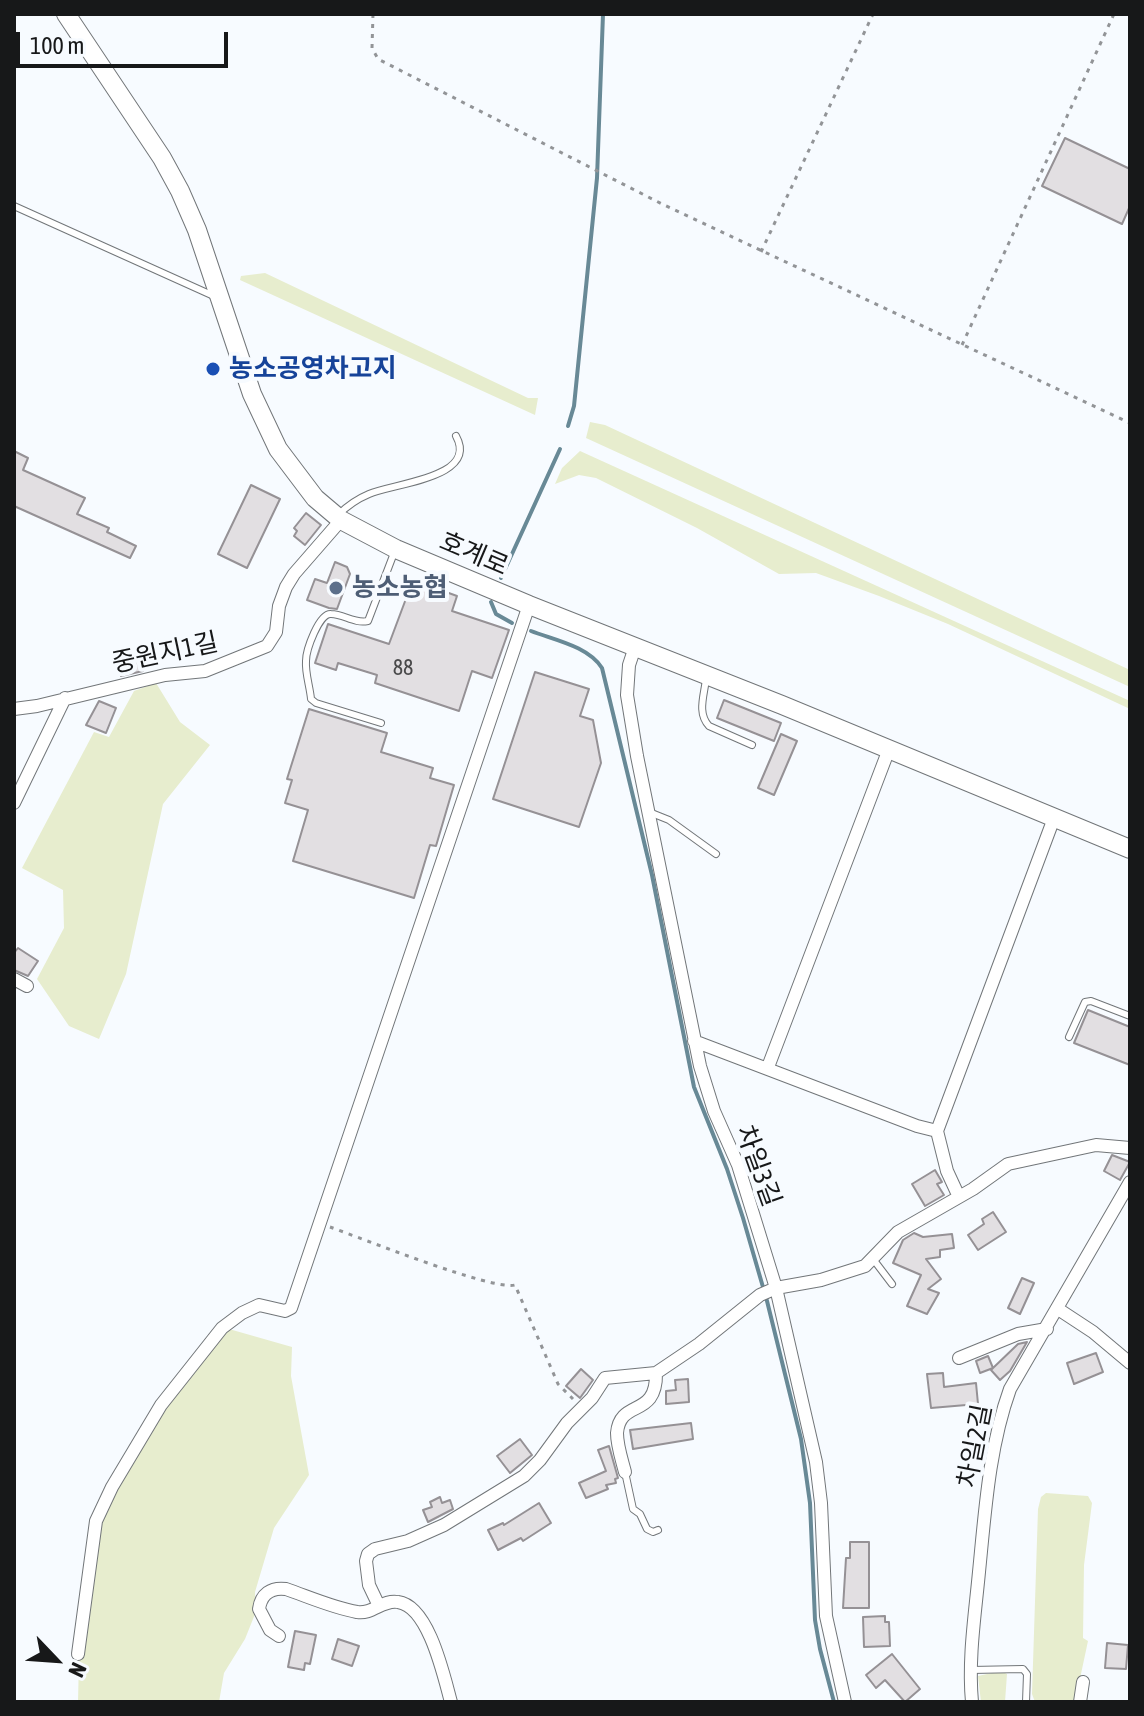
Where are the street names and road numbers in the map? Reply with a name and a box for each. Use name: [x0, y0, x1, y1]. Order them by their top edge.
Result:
street label: 호계로: [435, 526, 513, 582]
street label: 중원지1길: [109, 627, 221, 679]
street label: 차일3길: [729, 1121, 787, 1211]
street label: 차일2길: [952, 1402, 998, 1490]

